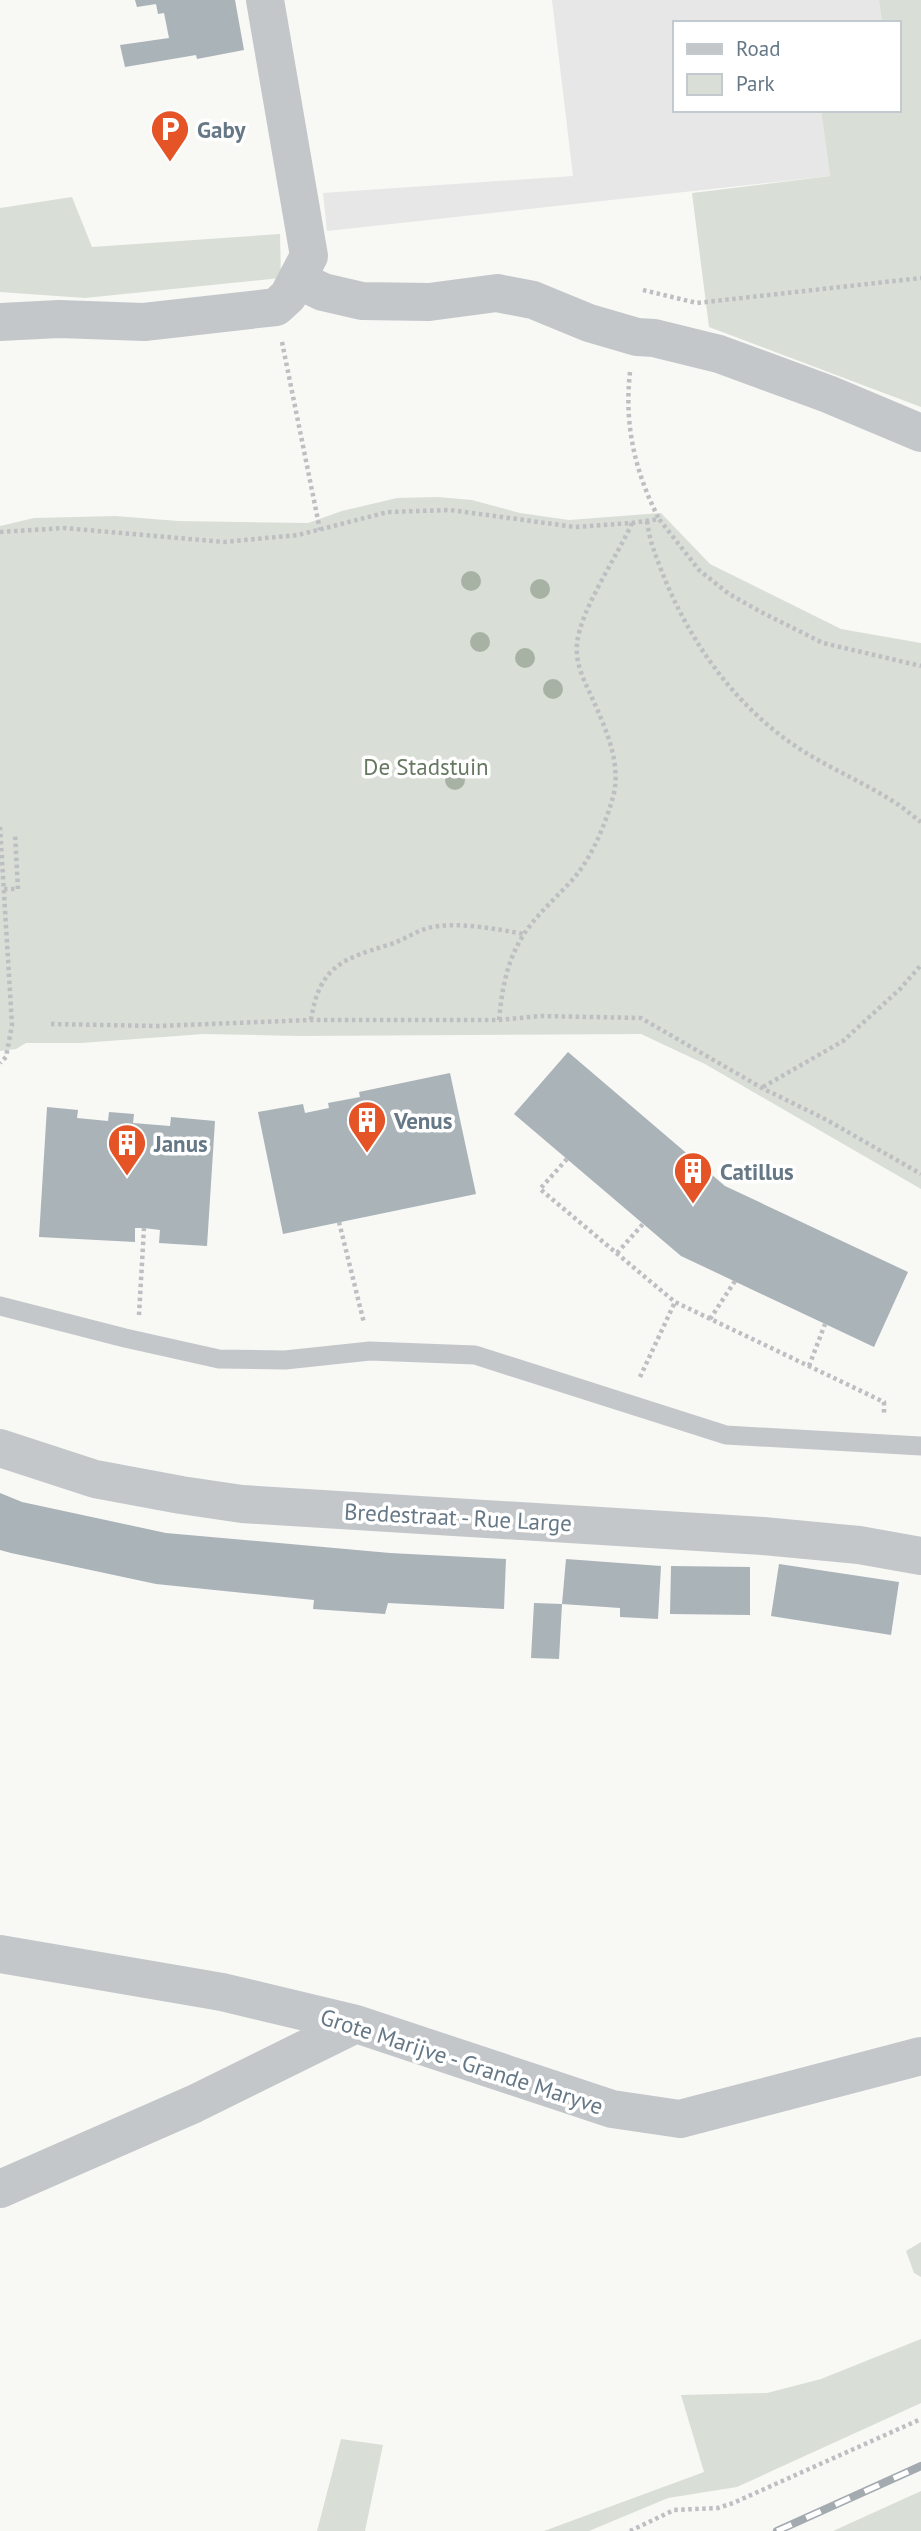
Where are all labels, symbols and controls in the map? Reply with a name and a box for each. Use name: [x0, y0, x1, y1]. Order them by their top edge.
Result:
legend: [673, 21, 900, 112]
text: Road: [736, 35, 780, 62]
text: Park: [736, 70, 775, 97]
parking icon: Gaby: [149, 108, 191, 163]
place label: Gaby: [197, 115, 246, 144]
park label: De Stadstuin: [363, 752, 489, 781]
building icon: Venus: [346, 1099, 388, 1154]
place label: Venus: [393, 1106, 453, 1135]
building icon: Janus: [106, 1122, 148, 1177]
place label: Janus: [153, 1129, 208, 1158]
building icon: Catillus: [672, 1150, 714, 1205]
place label: Catillus: [720, 1157, 794, 1186]
street label: Bredestraat - Rue Large: [343, 1497, 573, 1537]
street label: Grote Marijve - Grande Maryve: [317, 2002, 607, 2120]

